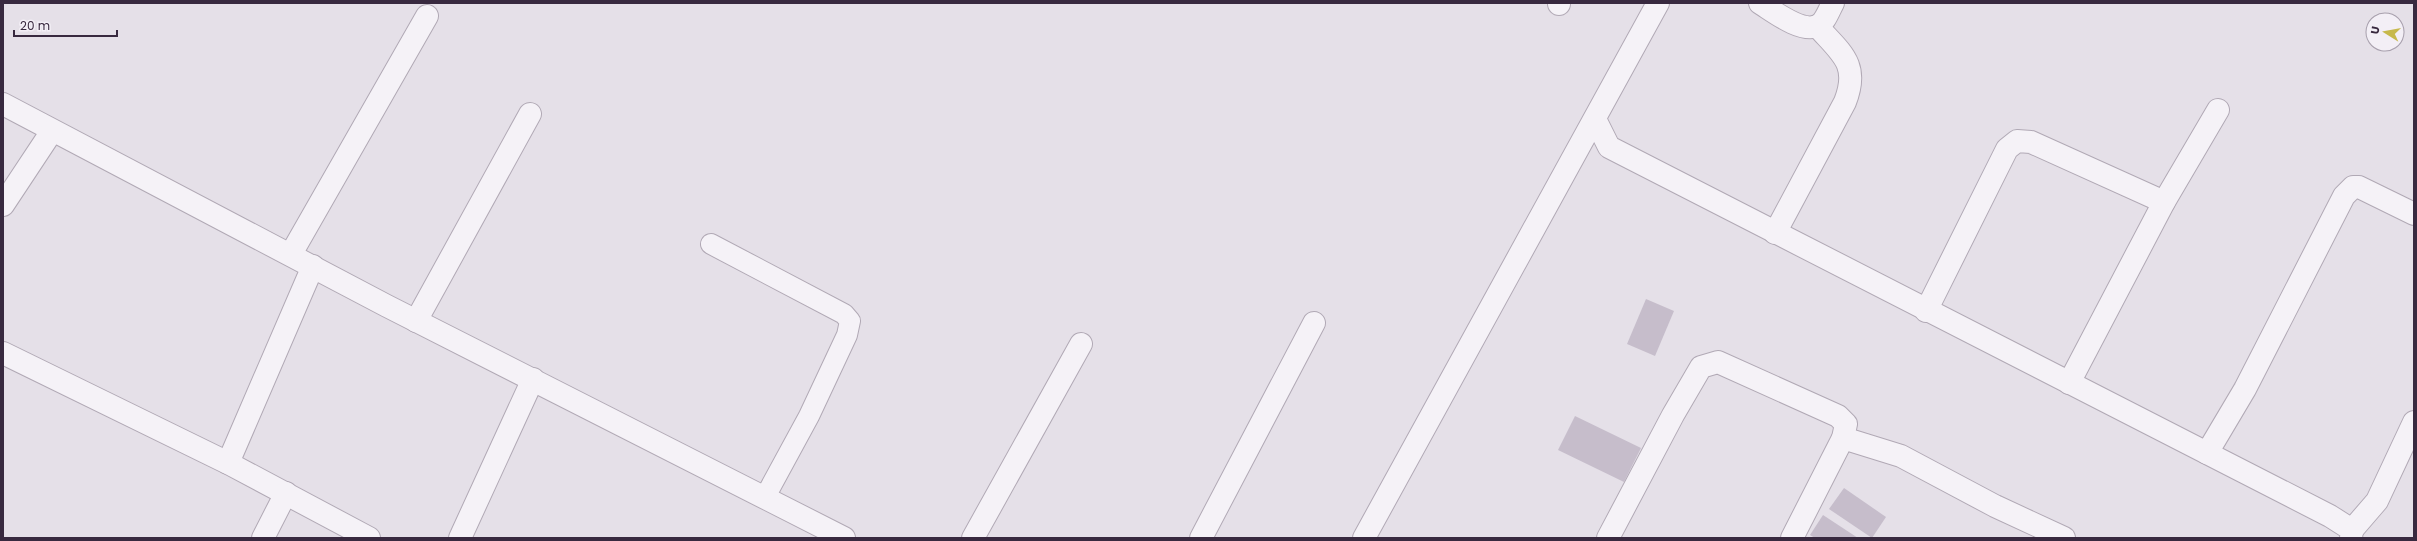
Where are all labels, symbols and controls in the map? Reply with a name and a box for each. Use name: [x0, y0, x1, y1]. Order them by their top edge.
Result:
scale bar: [14, 12, 117, 38]
north arrow: [2365, 12, 2405, 52]
text: 20 m: [20, 17, 50, 34]
text: U: [2367, 25, 2384, 35]

